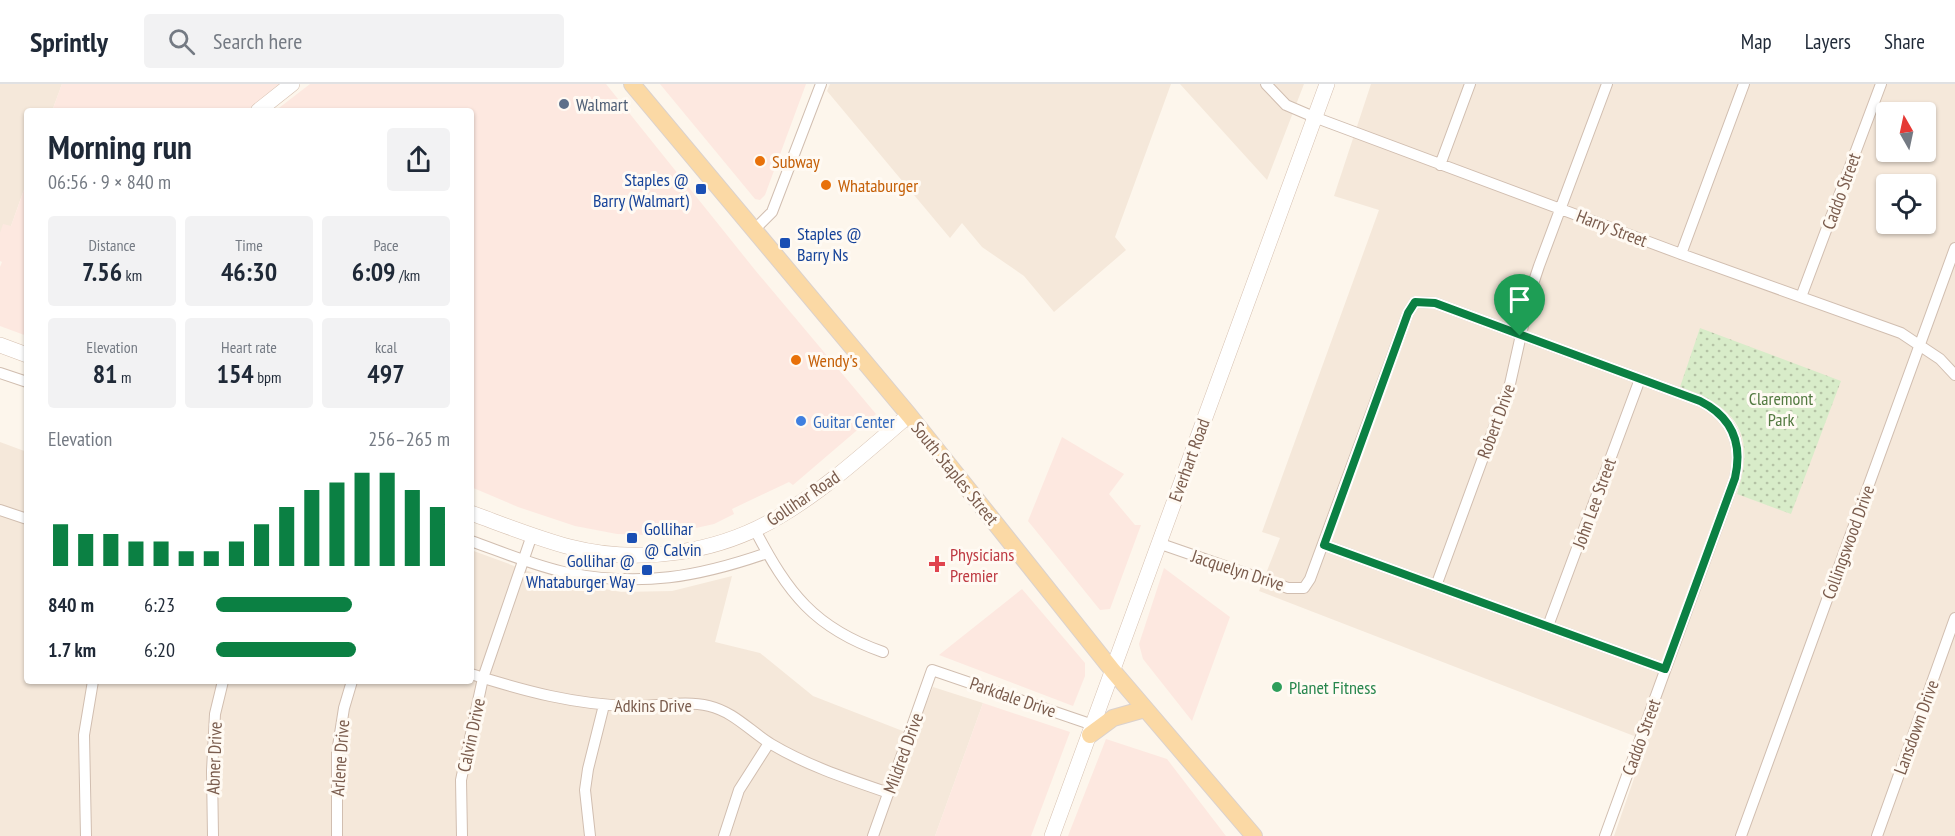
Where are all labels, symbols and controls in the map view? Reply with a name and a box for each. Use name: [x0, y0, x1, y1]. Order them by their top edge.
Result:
search box: [144, 14, 564, 68]
text: Sprintly: [30, 23, 108, 60]
icon: search: [165, 25, 198, 58]
text: Search here: [213, 27, 302, 55]
text: Map: [1741, 28, 1772, 55]
text: Layers: [1805, 28, 1851, 55]
text: Share: [1884, 28, 1925, 55]
place label: Walmart: [576, 93, 628, 116]
marker: Walmart: [557, 97, 571, 111]
north arrow: [1876, 102, 1936, 162]
map controls: [1876, 102, 1936, 234]
text: Morning run: [48, 125, 192, 168]
button: share: [387, 128, 450, 191]
place label: Subway: [772, 150, 820, 173]
street label: Caddo Street: [1817, 150, 1865, 232]
marker: Subway: [753, 154, 767, 168]
place label: Staples @ Barry (Walmart): [593, 168, 690, 212]
text: 06:56 · 9 × 840 m: [48, 169, 171, 195]
place label: Whataburger: [838, 174, 918, 197]
button: locate: [1876, 174, 1936, 234]
marker: Whataburger: [819, 178, 833, 192]
marker: Staples @ Barry (Walmart): [694, 182, 708, 196]
street label: Harry Street: [1573, 204, 1651, 252]
place label: Staples @ Barry Ns: [797, 222, 862, 266]
text: Distance: [88, 235, 136, 255]
text: Time: [235, 235, 263, 255]
text: Pace: [373, 235, 399, 255]
marker: Staples @ Barry Ns: [778, 236, 792, 250]
text: 7.56: [82, 255, 122, 288]
text: 46:30: [221, 255, 277, 288]
text: 6:09: [352, 255, 396, 288]
text: km: [122, 265, 142, 285]
text: /km: [396, 265, 420, 285]
pin: [1494, 274, 1545, 336]
icon: arrive: [1503, 283, 1536, 316]
text: Elevation: [86, 337, 138, 357]
text: Heart rate: [221, 337, 277, 357]
text: kcal: [375, 337, 397, 357]
place label: Wendy's: [808, 349, 858, 372]
marker: Wendy's: [789, 353, 803, 367]
text: 81: [93, 357, 118, 390]
text: 154: [216, 357, 254, 390]
text: 497: [367, 357, 405, 390]
text: m: [118, 367, 131, 387]
text: bpm: [254, 367, 282, 387]
street label: Robert Drive: [1472, 381, 1520, 461]
park label: Claremont Park: [1749, 387, 1813, 431]
place label: Guitar Center: [813, 410, 895, 433]
marker: Guitar Center: [794, 414, 808, 428]
street label: Everhart Road: [1163, 415, 1215, 505]
street label: South Staples Street: [906, 417, 1004, 529]
text: Elevation: [48, 426, 112, 452]
text: 256–265 m: [368, 426, 450, 452]
street label: John Lee Street: [1567, 455, 1621, 552]
street label: Gollihar Road: [762, 465, 844, 531]
street label: Collingswood Drive: [1817, 482, 1879, 602]
place label: Gollihar @ Calvin: [644, 517, 701, 561]
marker: Gollihar @ Calvin: [625, 531, 639, 545]
place label: Physicians Premier: [950, 543, 1014, 587]
street label: Jacquelyn Drive: [1188, 544, 1287, 596]
place label: Gollihar @ Whataburger Way: [526, 549, 635, 593]
marker: Physicians Premier: [928, 555, 946, 573]
marker: Gollihar @ Whataburger Way: [640, 563, 654, 577]
text: 840 m: [48, 592, 94, 618]
text: 6:23: [144, 592, 175, 618]
text: 1.7 km: [48, 637, 96, 663]
text: 6:20: [144, 637, 175, 663]
street label: Parkdale Drive: [967, 671, 1059, 723]
place label: Planet Fitness: [1289, 676, 1376, 699]
street label: Lansdown Drive: [1888, 677, 1944, 777]
marker: Planet Fitness: [1270, 680, 1284, 694]
street label: Adkins Drive: [614, 694, 692, 717]
street label: Calvin Drive: [452, 696, 490, 774]
street label: Caddo Street: [1617, 696, 1665, 778]
street label: Mildred Drive: [878, 710, 928, 796]
street label: Arlene Drive: [326, 719, 354, 797]
street label: Abner Drive: [201, 721, 227, 795]

